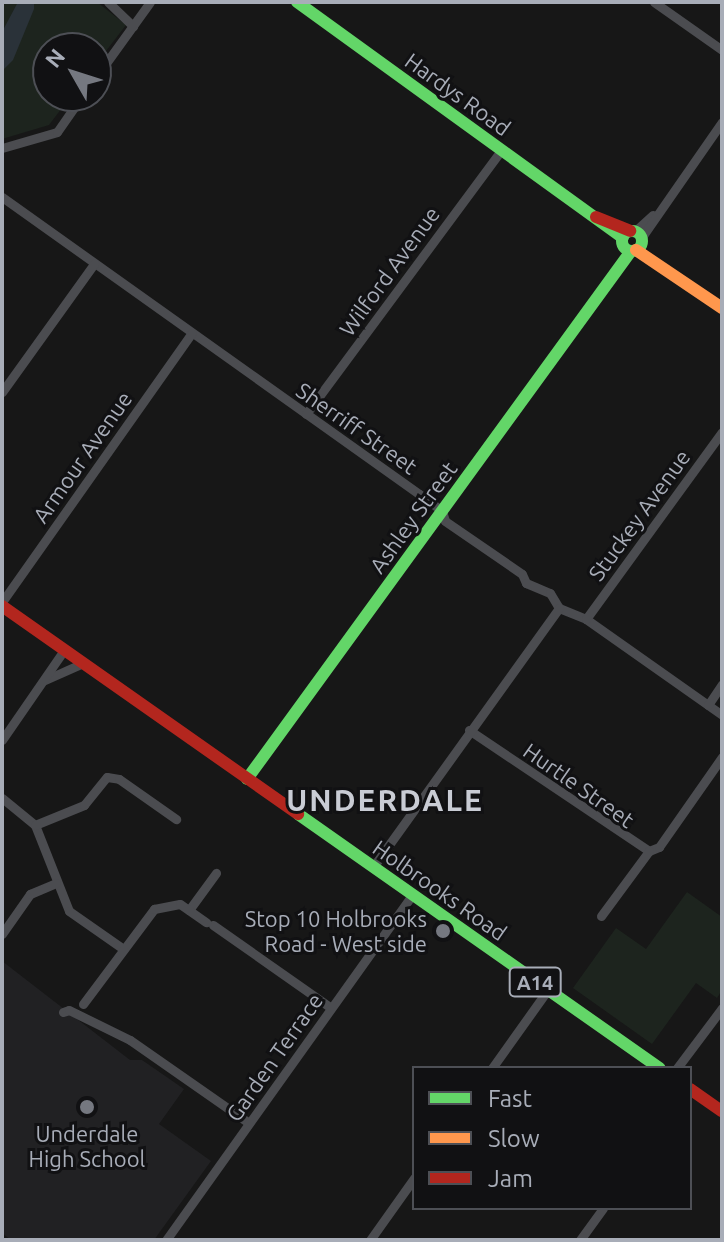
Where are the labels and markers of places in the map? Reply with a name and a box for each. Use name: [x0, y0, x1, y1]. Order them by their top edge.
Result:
place label: Stop 10 Holbrooks Road - West side: [245, 905, 427, 956]
marker: Stop 10 Holbrooks Road - West side: [434, 922, 452, 940]
marker: Underdale High School: [78, 1098, 96, 1116]
place label: Underdale High School: [29, 1120, 145, 1172]

